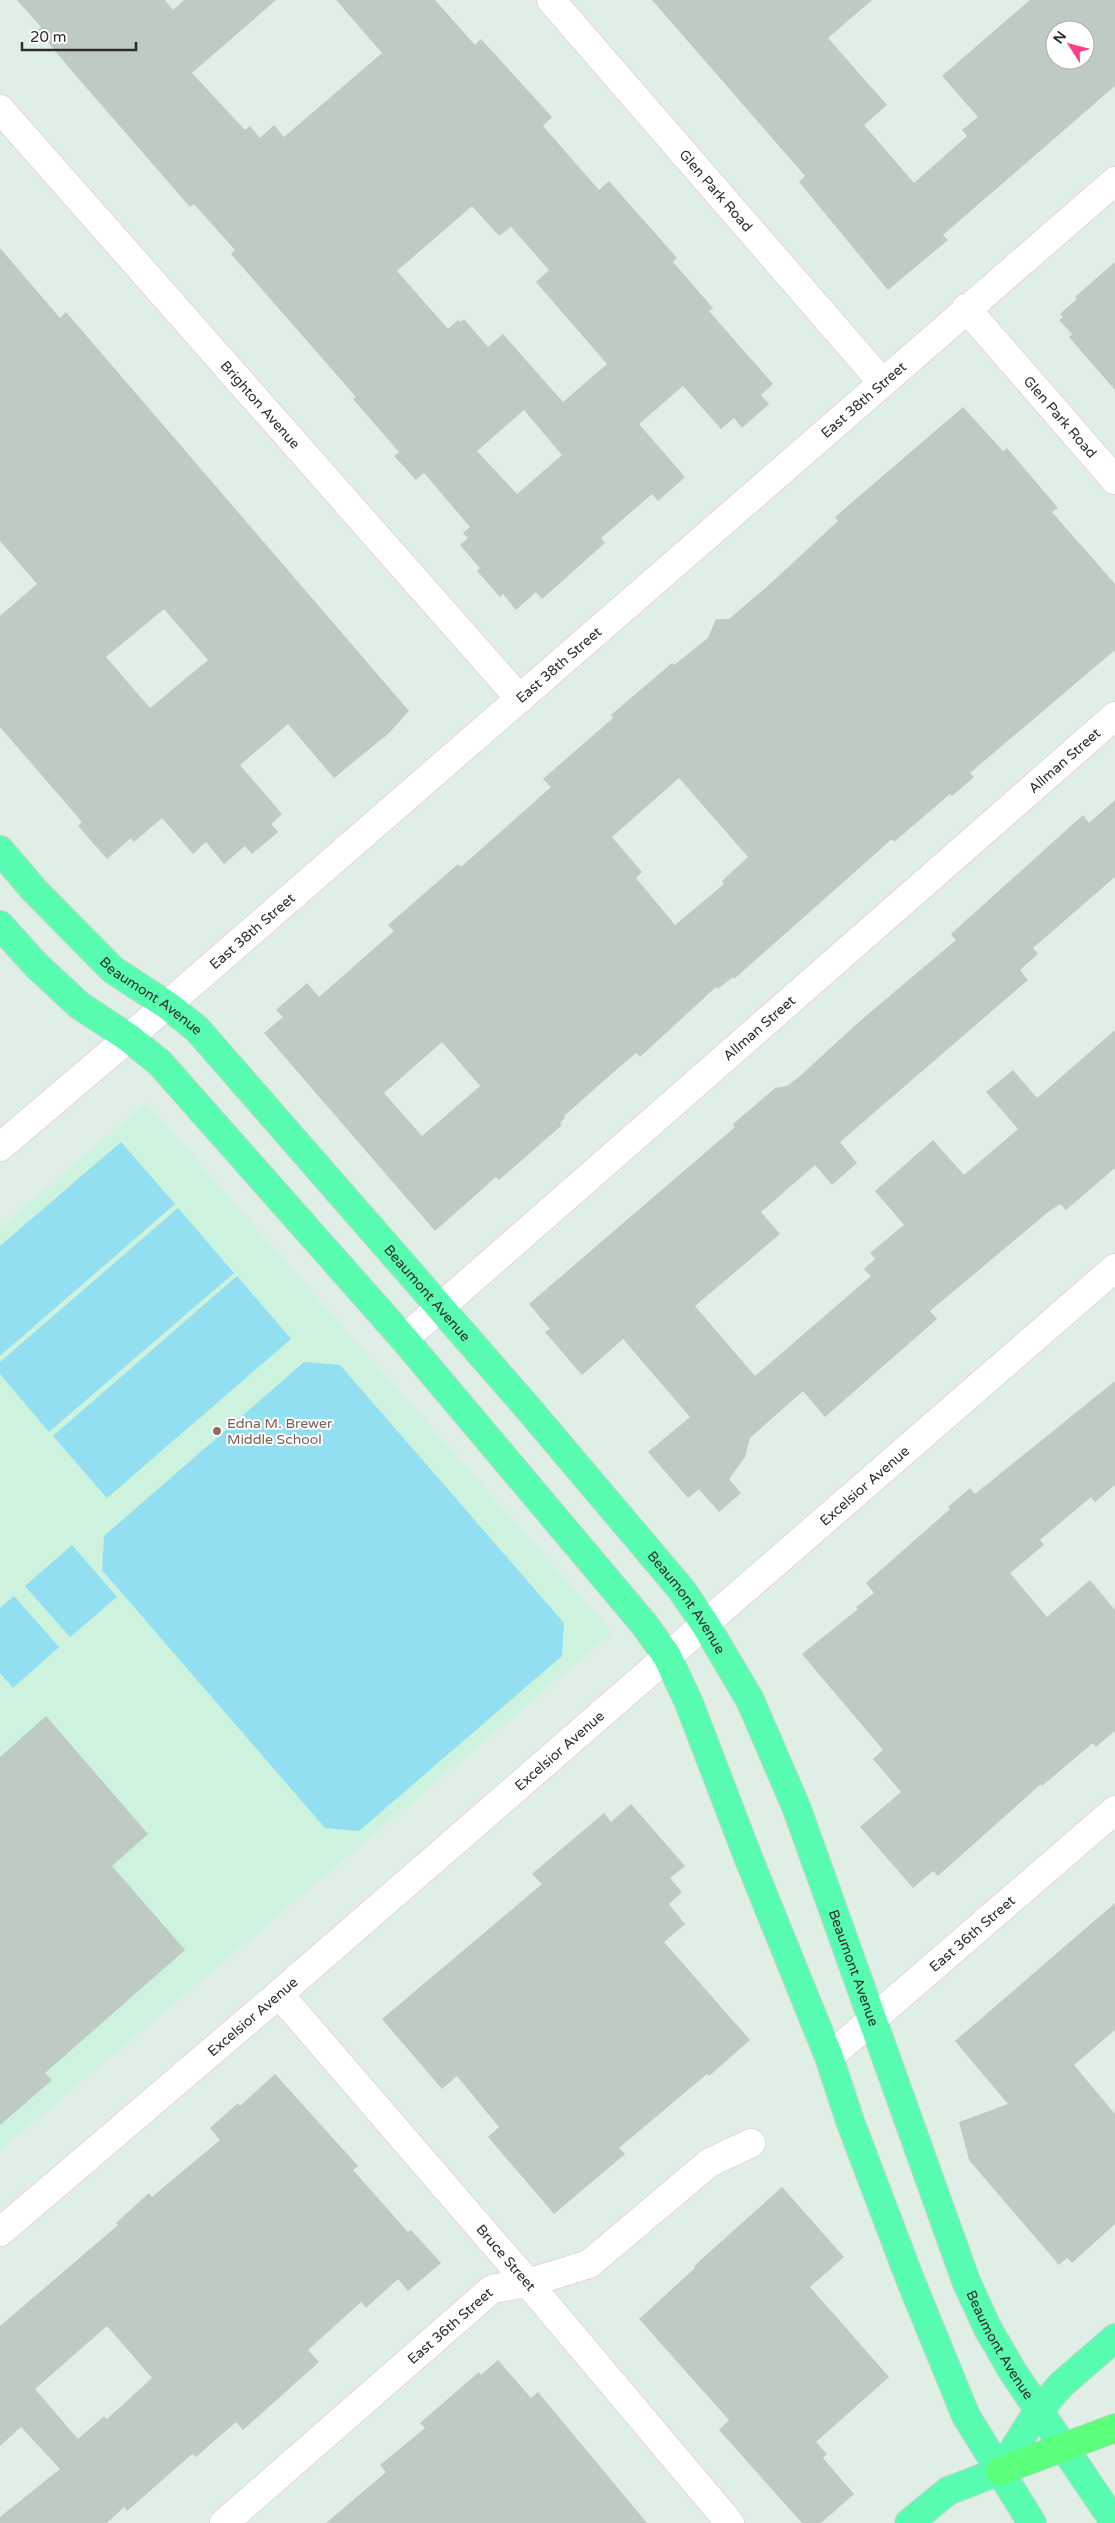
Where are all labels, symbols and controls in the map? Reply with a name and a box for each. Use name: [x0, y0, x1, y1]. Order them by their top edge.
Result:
scale bar: [22, 20, 136, 52]
north arrow: [1045, 20, 1095, 70]
text: 20 m: [30, 28, 67, 46]
text: N: [1050, 28, 1070, 47]
street label: Glen Park Road: [675, 146, 756, 235]
street label: Brighton Avenue: [217, 357, 304, 453]
street label: East 38th Street: [818, 358, 910, 442]
street label: Glen Park Road: [1020, 373, 1100, 462]
street label: East 38th Street: [513, 623, 606, 707]
street label: Allman Street: [1025, 724, 1105, 797]
street label: East 38th Street: [206, 889, 299, 973]
street label: Beaumont Avenue: [96, 953, 206, 1039]
street label: Allman Street: [720, 992, 799, 1064]
street label: Beaumont Avenue: [380, 1241, 474, 1345]
place label: Edna M. Brewer Middle School: [227, 1415, 333, 1448]
marker: Edna M. Brewer Middle School: [211, 1425, 223, 1437]
street label: Excelsior Avenue: [816, 1442, 913, 1530]
street label: Beaumont Avenue: [644, 1548, 729, 1657]
street label: Excelsior Avenue: [511, 1707, 608, 1794]
street label: East 36th Street: [926, 1892, 1019, 1975]
street label: Beaumont Avenue: [825, 1907, 882, 2029]
street label: Excelsior Avenue: [204, 1974, 301, 2060]
street label: Bruce Street: [472, 2221, 540, 2295]
street label: East 36th Street: [404, 2284, 497, 2368]
street label: Beaumont Avenue: [962, 2288, 1037, 2403]

